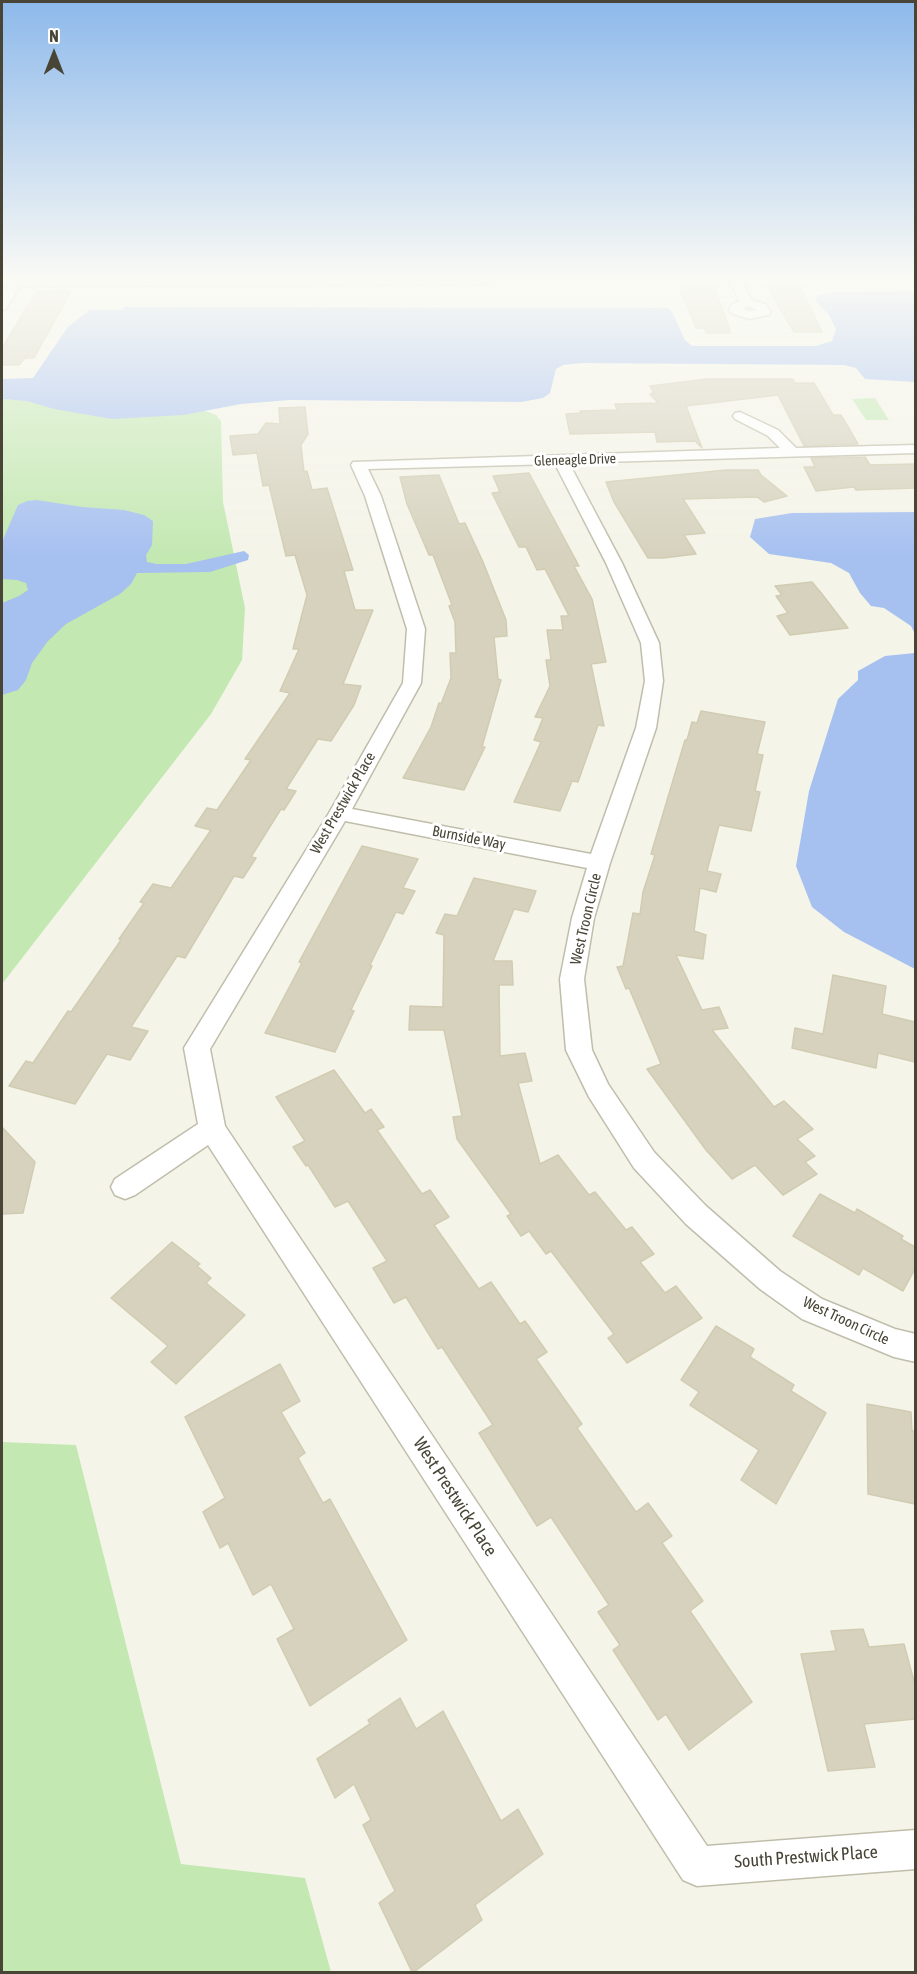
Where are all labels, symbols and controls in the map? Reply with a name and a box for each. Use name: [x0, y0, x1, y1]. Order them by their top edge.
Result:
north arrow: [24, 24, 84, 84]
text: N: [49, 27, 59, 45]
street label: Gleneagle Drive: [534, 450, 616, 470]
street label: West Prestwick Place: [307, 749, 379, 857]
street label: Burnside Way: [431, 822, 507, 854]
street label: West Troon Circle: [567, 872, 605, 966]
street label: West Troon Circle: [800, 1293, 892, 1349]
street label: West Prestwick Place: [409, 1434, 501, 1560]
street label: South Prestwick Place: [734, 1841, 878, 1873]

